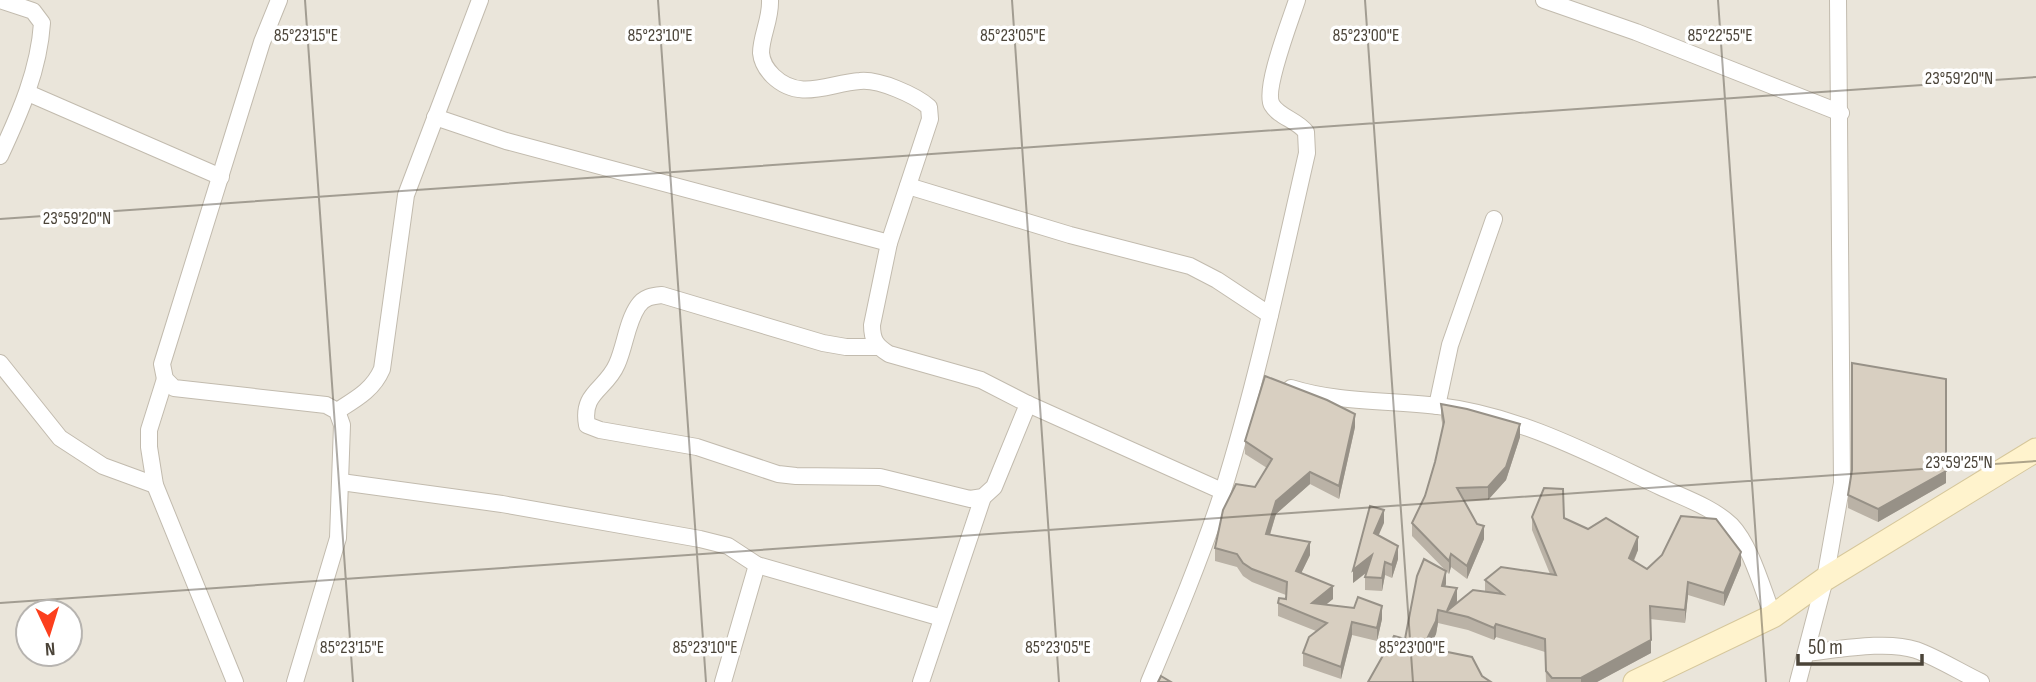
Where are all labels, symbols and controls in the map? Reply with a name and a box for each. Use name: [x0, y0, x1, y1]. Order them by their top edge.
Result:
text: 85°23'15"E: [274, 25, 338, 46]
text: 85°23'10"E: [627, 25, 693, 46]
text: 85°23'05"E: [980, 25, 1046, 46]
text: 85°23'00"E: [1333, 25, 1399, 46]
text: 85°22'55"E: [1687, 25, 1753, 46]
text: 23°59'20"N: [1925, 68, 1993, 89]
text: 23°59'20"N: [43, 208, 111, 229]
text: 23°59'25"N: [1925, 452, 1993, 473]
north arrow: [14, 598, 84, 668]
scale bar: [1798, 622, 1922, 666]
text: 50 m: [1808, 635, 1843, 660]
text: N: [44, 637, 56, 660]
text: 85°23'15"E: [320, 637, 384, 658]
text: 85°23'10"E: [672, 637, 738, 658]
text: 85°23'05"E: [1025, 637, 1091, 658]
text: 85°23'00"E: [1379, 637, 1445, 658]

